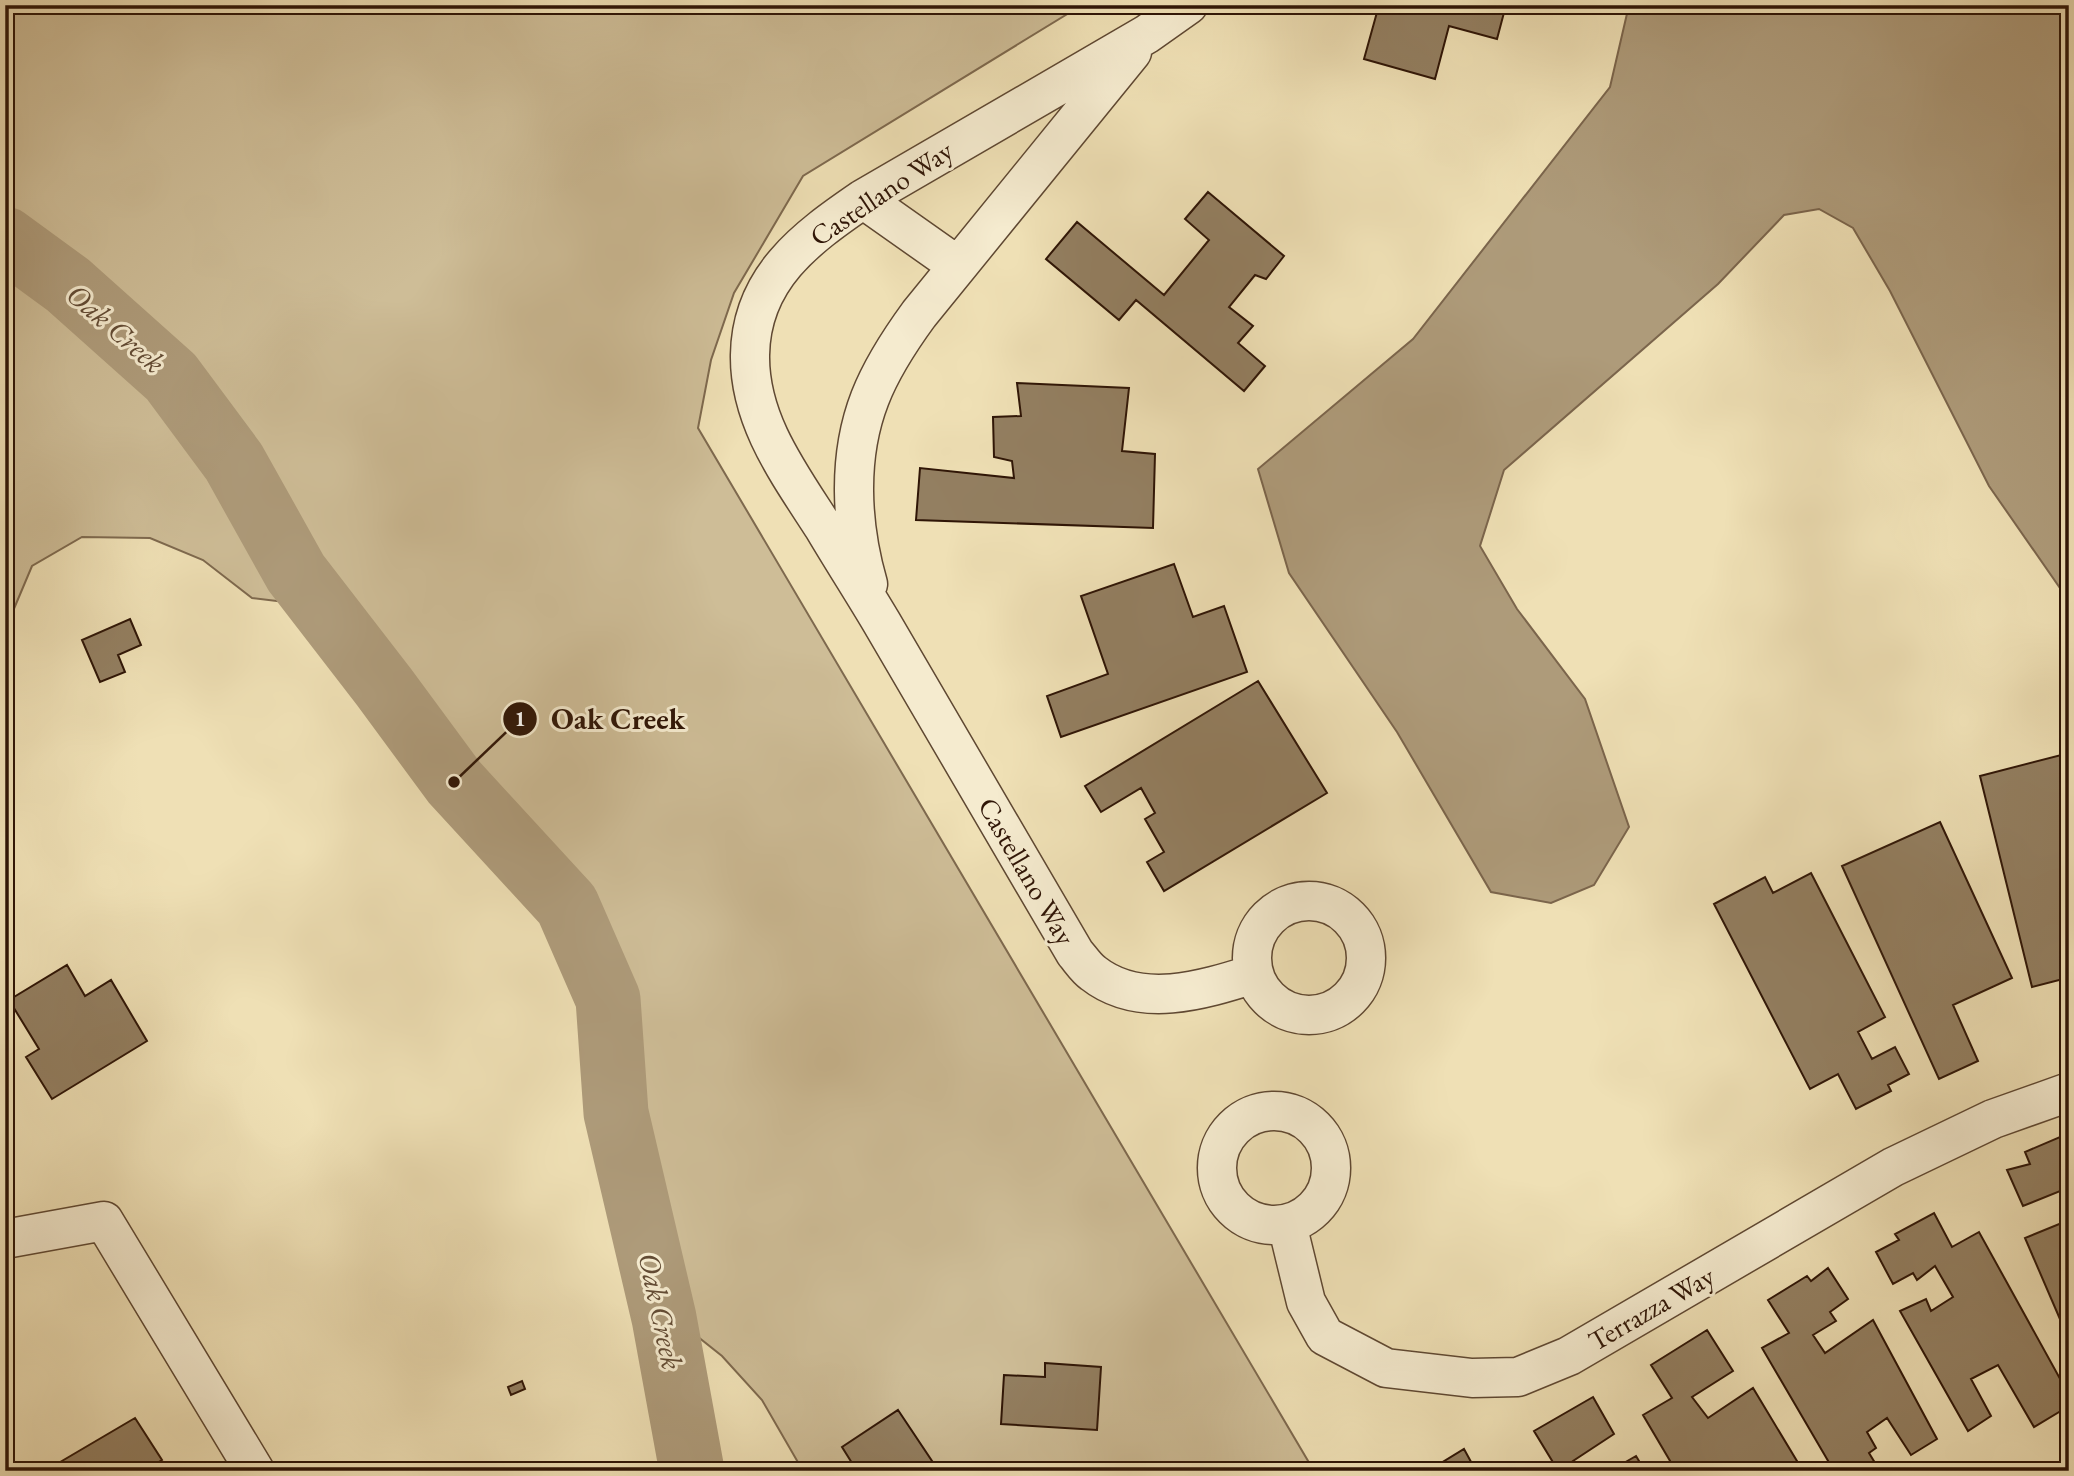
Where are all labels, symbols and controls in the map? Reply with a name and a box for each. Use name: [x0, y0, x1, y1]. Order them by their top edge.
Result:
street label: Castellano Way: [803, 132, 960, 254]
water label: Oak Creek: [59, 274, 174, 382]
callout: Oak Creek: [502, 693, 699, 744]
text: Oak Creek: [551, 699, 686, 738]
text: 1: [514, 705, 526, 732]
street label: Castellano Way: [970, 791, 1084, 952]
water label: Oak Creek: [630, 1249, 692, 1373]
street label: Terrazza Way: [1581, 1257, 1721, 1359]

